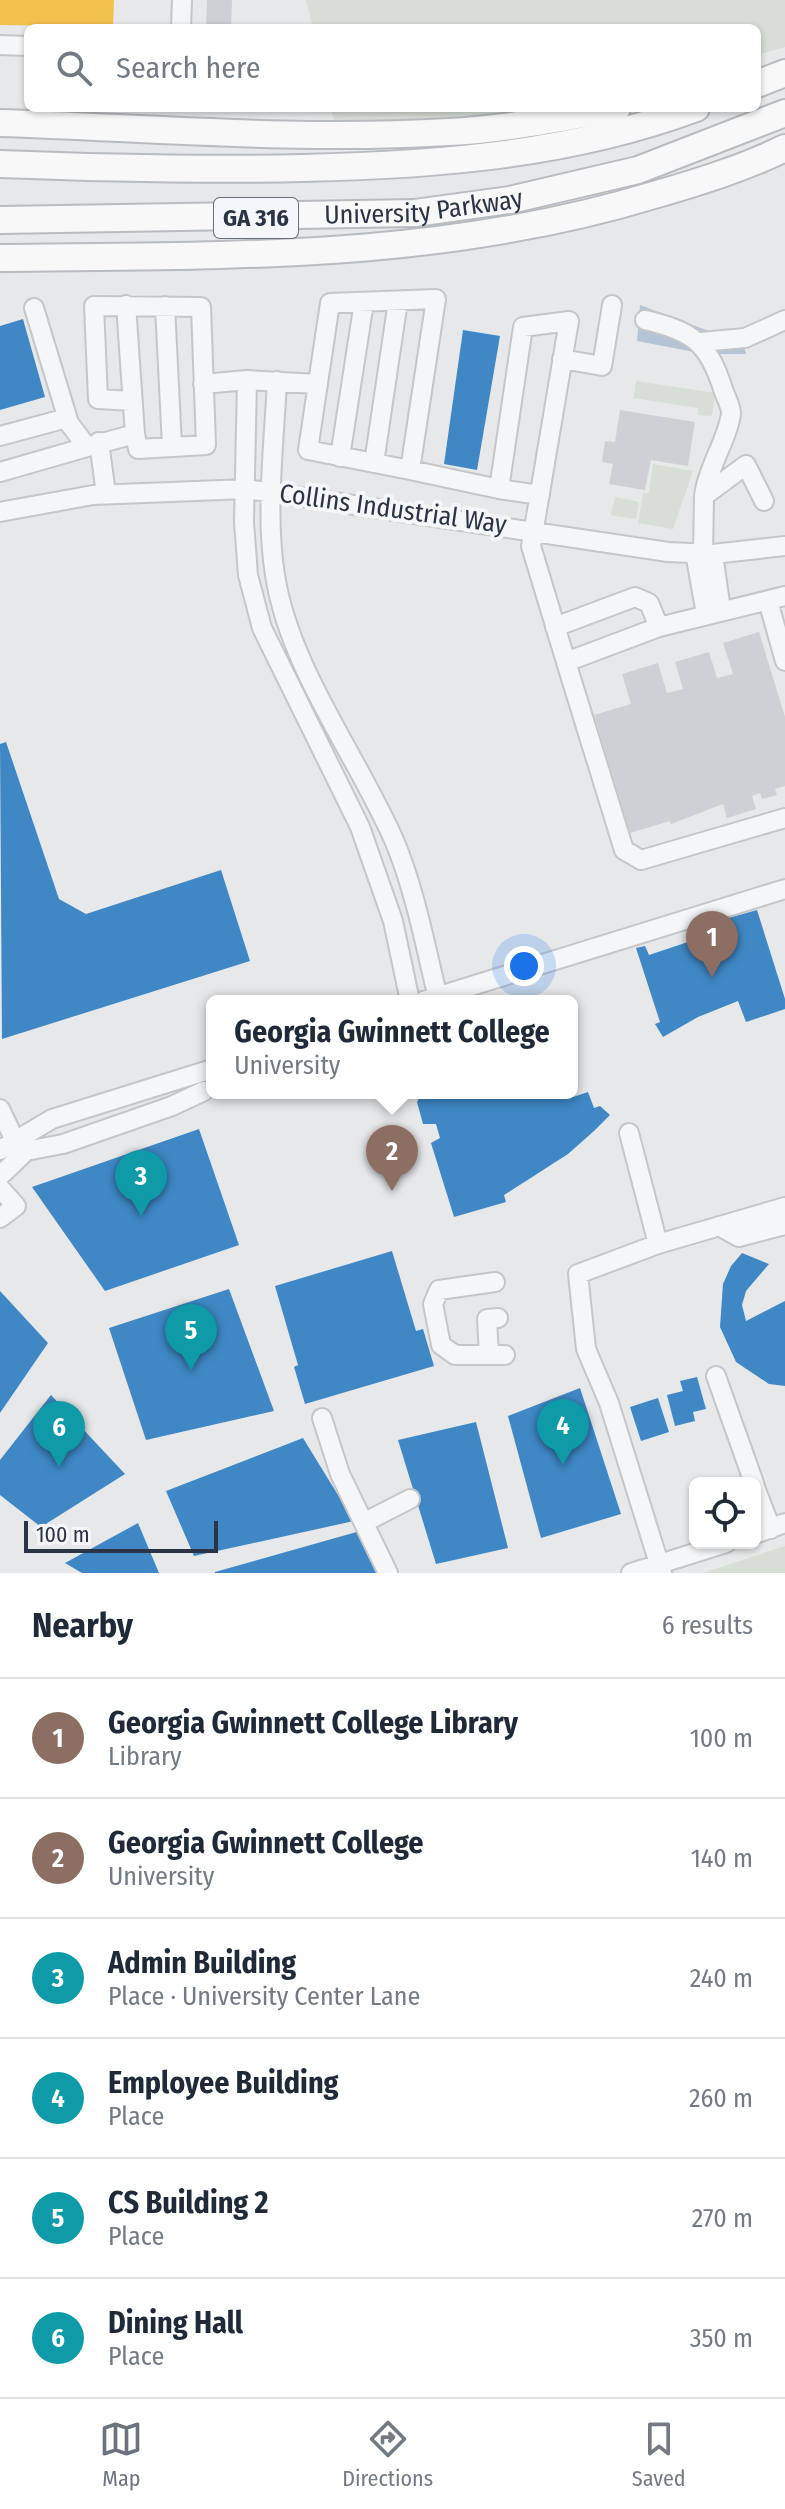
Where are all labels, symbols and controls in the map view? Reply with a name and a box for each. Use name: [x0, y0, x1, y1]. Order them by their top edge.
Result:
search box: [24, 24, 761, 112]
icon: search: [52, 46, 96, 90]
text: Search here: [116, 50, 261, 86]
street label: University Parkway: [324, 182, 526, 230]
road number: GA 316: [214, 198, 298, 238]
street label: Collins Industrial Way: [277, 478, 509, 540]
pin: 1: [686, 911, 738, 977]
your location: [504, 946, 544, 986]
popup: [206, 995, 578, 1099]
text: Georgia Gwinnett College: [234, 1014, 550, 1050]
text: University: [234, 1050, 340, 1081]
pin: 2: [366, 1125, 418, 1191]
pin: 3: [115, 1150, 167, 1216]
pin: 5: [165, 1304, 217, 1370]
pin: 4: [537, 1399, 589, 1465]
pin: 6: [33, 1401, 85, 1467]
map controls: [689, 1477, 761, 1549]
button: locate: [689, 1477, 761, 1549]
scale bar: [24, 1517, 218, 1553]
text: 100 m: [36, 1521, 90, 1548]
text: Nearby: [32, 1605, 133, 1646]
text: 6 results: [662, 1610, 753, 1641]
text: Georgia Gwinnett College Library: [108, 1705, 518, 1741]
text: 1: [53, 1723, 64, 1754]
text: 100 m: [690, 1723, 753, 1754]
text: Library: [108, 1741, 182, 1772]
text: Georgia Gwinnett College: [108, 1825, 424, 1861]
text: 2: [52, 1843, 64, 1874]
text: 140 m: [691, 1843, 753, 1874]
text: University: [108, 1861, 214, 1892]
text: Admin Building: [108, 1945, 296, 1981]
text: 3: [52, 1963, 64, 1994]
text: 240 m: [690, 1963, 753, 1994]
text: Place · University Center Lane: [108, 1981, 420, 2012]
text: Employee Building: [108, 2065, 339, 2101]
text: 4: [51, 2083, 65, 2114]
text: 260 m: [689, 2083, 753, 2114]
text: Place: [108, 2101, 164, 2132]
text: CS Building 2: [108, 2185, 268, 2221]
text: 5: [52, 2203, 64, 2234]
text: 270 m: [692, 2203, 753, 2234]
text: Place: [108, 2221, 164, 2252]
text: Dining Hall: [108, 2305, 243, 2341]
text: 6: [51, 2323, 65, 2354]
text: 350 m: [690, 2323, 753, 2354]
text: Place: [108, 2341, 164, 2372]
tab: Map: [99, 2417, 143, 2492]
tab: Directions: [342, 2417, 433, 2492]
tab: Saved: [632, 2417, 686, 2492]

